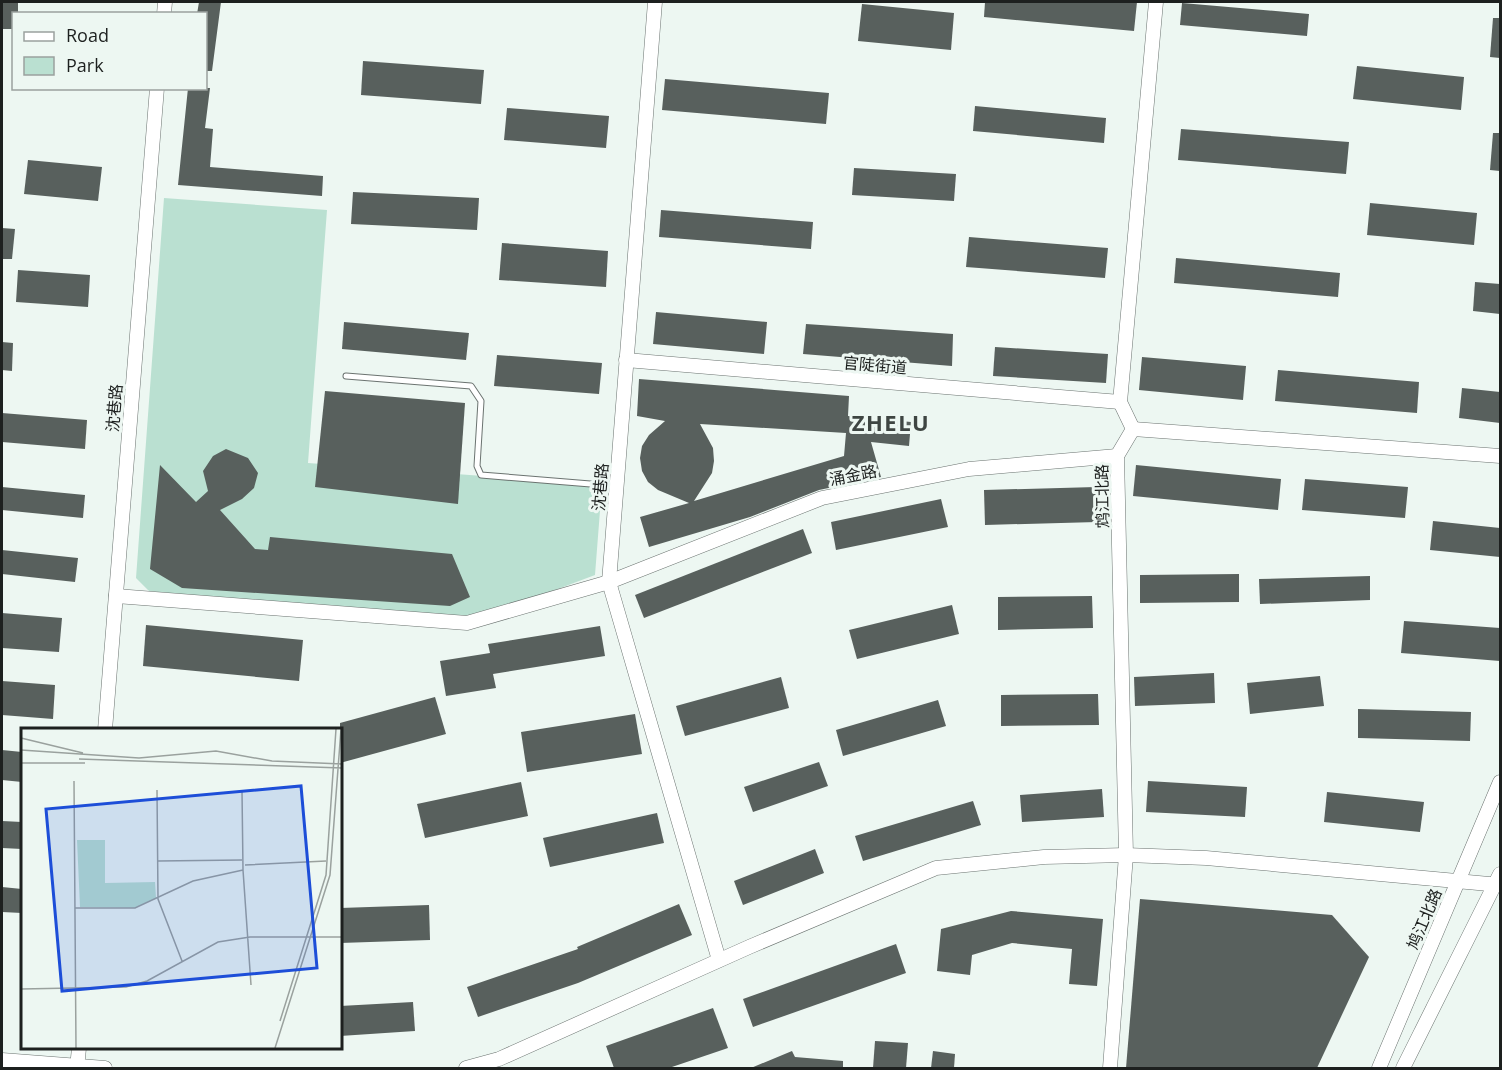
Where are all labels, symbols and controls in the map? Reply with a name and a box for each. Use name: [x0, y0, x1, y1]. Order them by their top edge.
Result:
legend: [12, 12, 207, 90]
text: Road: [66, 23, 109, 47]
text: Park: [66, 53, 104, 77]
street label: 官陡街道: [842, 351, 908, 379]
street label: 沈巷路: [101, 383, 127, 433]
district label: ZHELU: [852, 407, 930, 437]
street label: 涌金路: [827, 460, 879, 490]
street label: 沈巷路: [587, 462, 613, 512]
street label: 鸩江北路: [1090, 464, 1114, 528]
inset map: [21, 728, 342, 1049]
street label: 鸠江北路: [1401, 885, 1447, 953]

